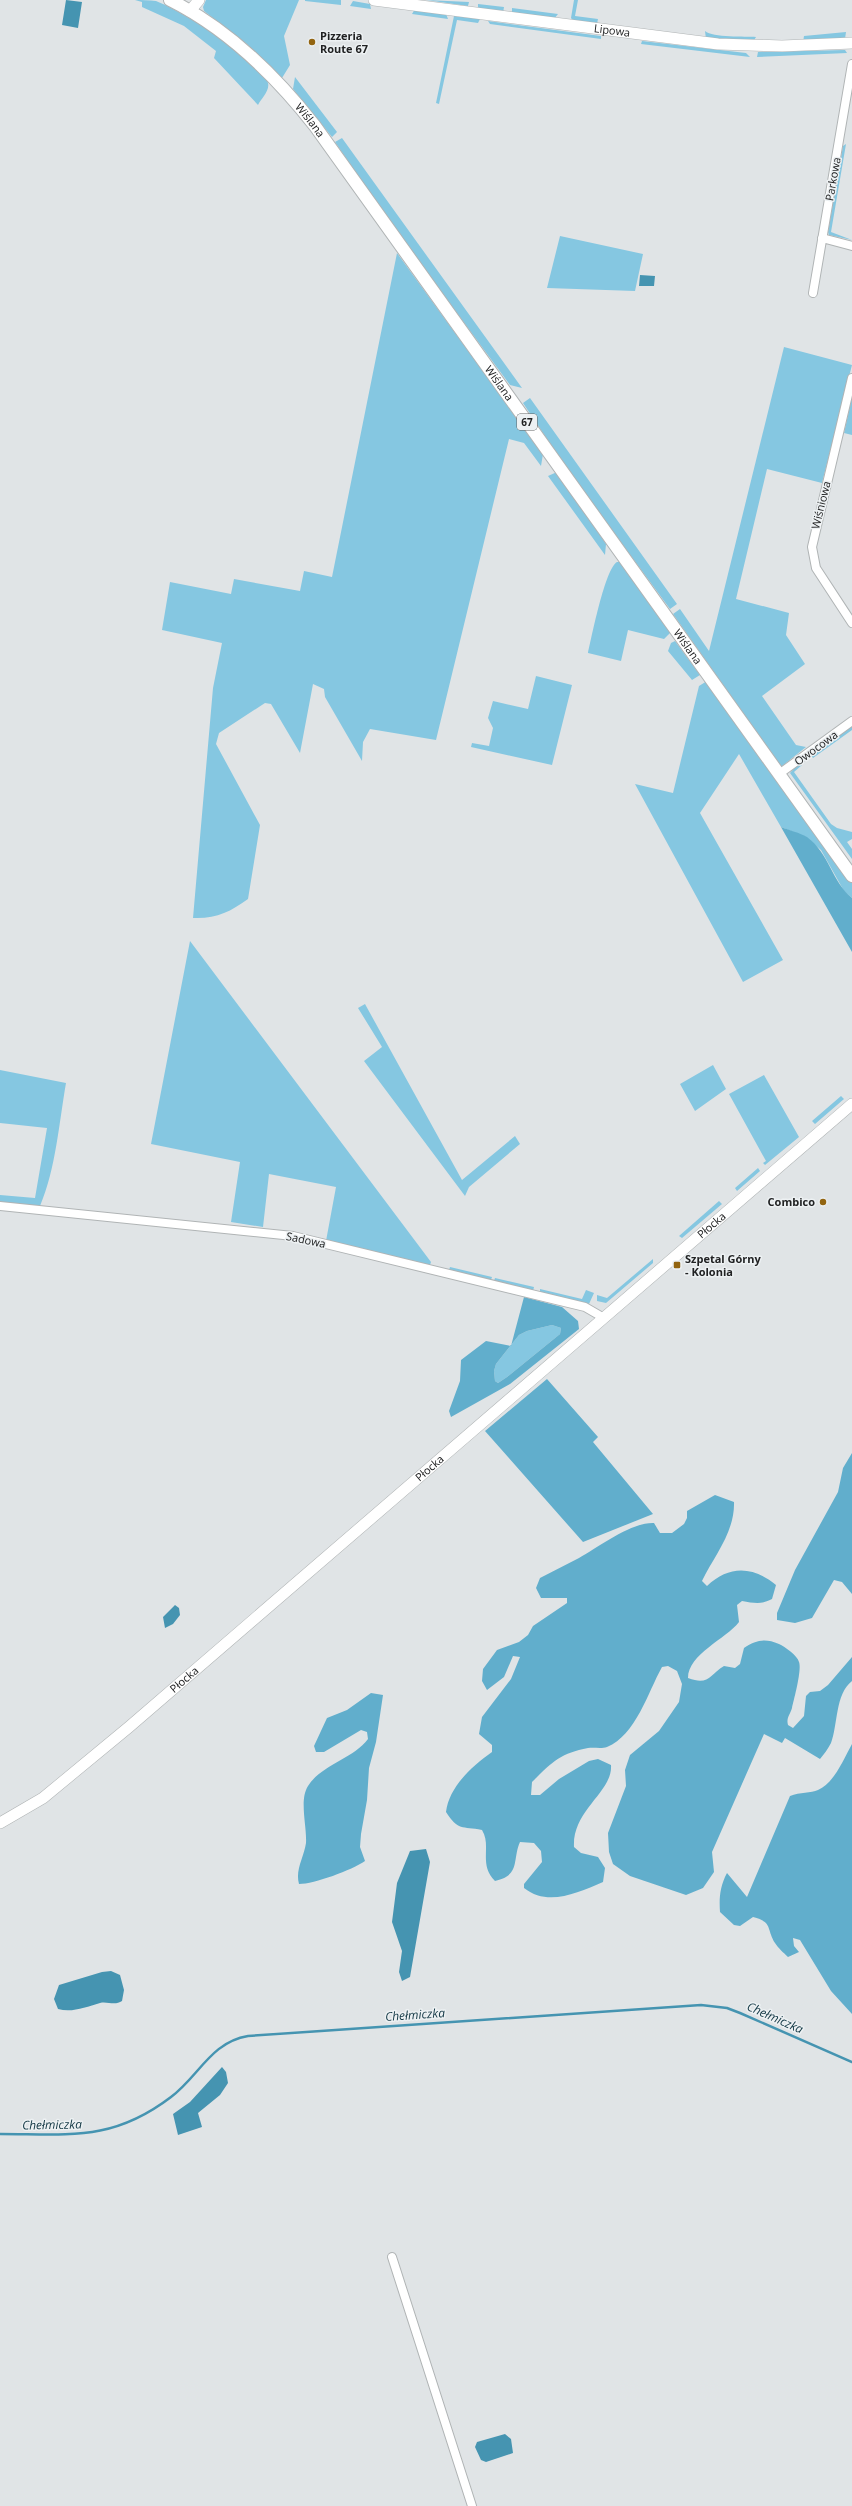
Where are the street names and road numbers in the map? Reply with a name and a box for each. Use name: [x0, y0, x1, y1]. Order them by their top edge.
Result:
street label: Lipowa: [593, 20, 631, 40]
street label: Wiślana: [292, 99, 329, 140]
street label: Parkowa: [821, 156, 844, 202]
street label: Wiślana: [482, 362, 517, 404]
road number: 67: [517, 414, 537, 430]
street label: Wiśniowa: [807, 479, 834, 530]
street label: Wiślana: [670, 626, 706, 667]
street label: Owocowa: [791, 727, 840, 768]
street label: Płocka: [694, 1208, 729, 1241]
street label: Sadowa: [285, 1228, 327, 1251]
street label: Płocka: [412, 1451, 447, 1484]
street label: Płocka: [166, 1663, 201, 1696]

